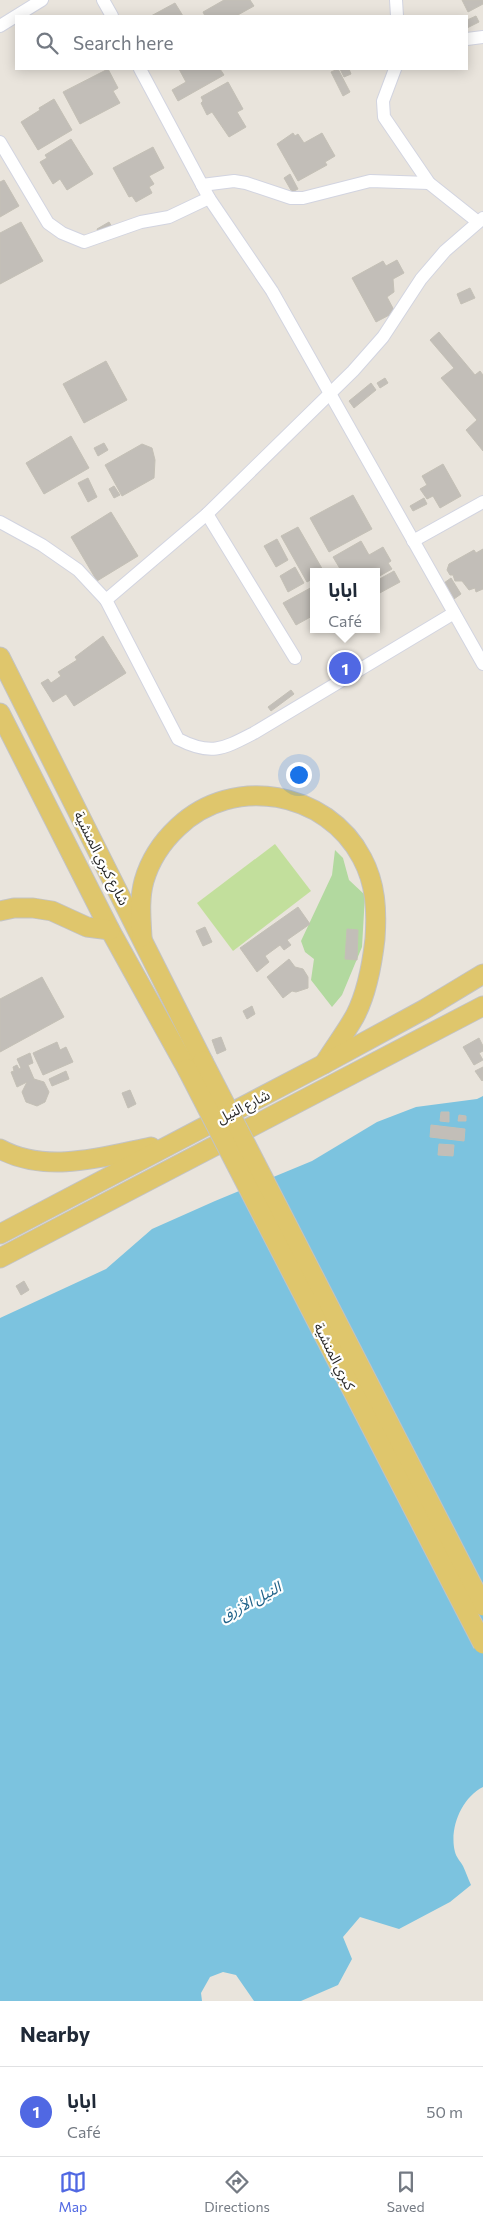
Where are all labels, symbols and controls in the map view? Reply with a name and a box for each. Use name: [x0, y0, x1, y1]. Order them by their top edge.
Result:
search box: [15, 15, 468, 70]
icon: search: [33, 29, 61, 57]
text: Search here: [73, 31, 173, 54]
popup: [310, 568, 380, 633]
text: ابابا: [328, 578, 357, 601]
text: Café: [328, 611, 362, 630]
pin: 1: [329, 649, 361, 687]
your location: [286, 762, 312, 788]
street label: شارع كبري المنشية: [68, 808, 133, 909]
street label: شارع النيل: [214, 1085, 274, 1129]
street label: كبري المنشية: [308, 1320, 359, 1394]
water label: النيل الأزرق: [216, 1577, 285, 1625]
text: Nearby: [20, 2021, 90, 2046]
text: ابابا: [67, 2089, 96, 2112]
text: 1: [32, 2102, 40, 2121]
text: 50 m: [426, 2102, 463, 2121]
text: Café: [67, 2122, 101, 2141]
tab: Map: [58, 2168, 87, 2215]
tab: Directions: [204, 2168, 270, 2215]
tab: Saved: [387, 2168, 425, 2215]

